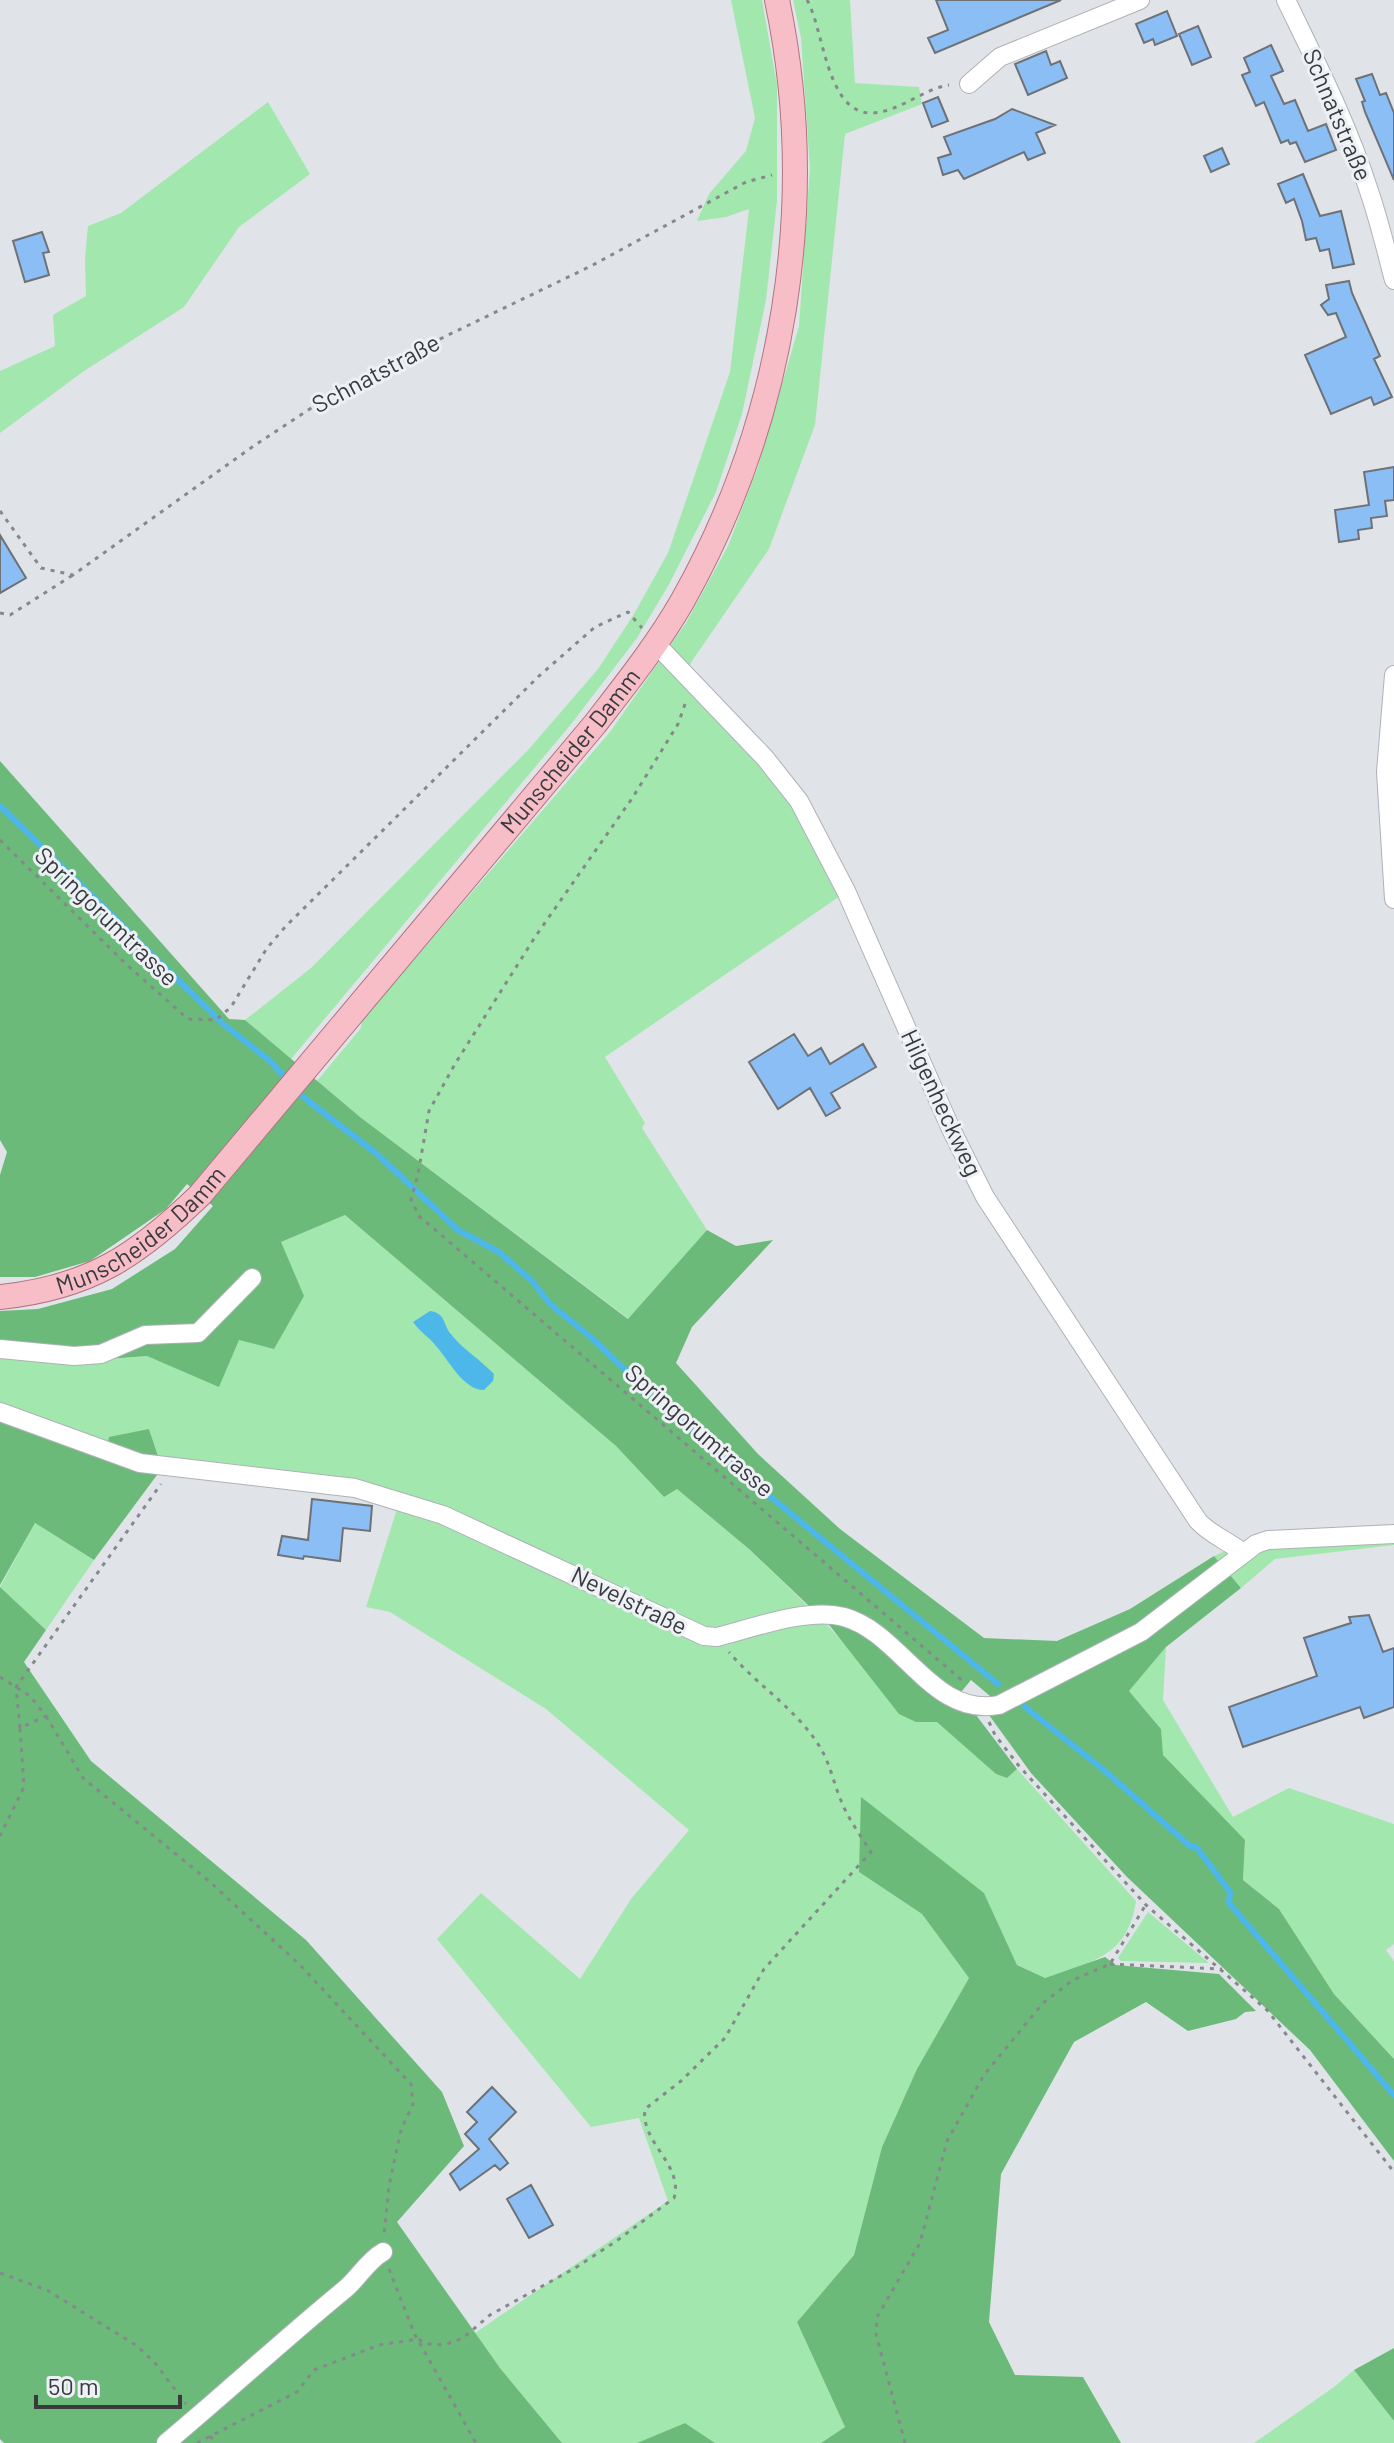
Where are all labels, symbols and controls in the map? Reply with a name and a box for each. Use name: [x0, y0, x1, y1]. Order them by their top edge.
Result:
street label: Schnatstraße: [1298, 44, 1379, 185]
street label: Schnatstraße: [306, 327, 444, 418]
street label: Munscheider Damm: [493, 662, 646, 839]
street label: Springorumtrasse: [29, 840, 185, 992]
street label: Hilgenheckweg: [896, 1024, 989, 1180]
street label: Munscheider Damm: [52, 1160, 231, 1299]
street label: Springorumtrasse: [620, 1357, 780, 1502]
street label: Nevelstraße: [567, 1559, 692, 1640]
scale bar: [36, 2359, 180, 2409]
text: 50 m: [48, 2371, 99, 2400]

